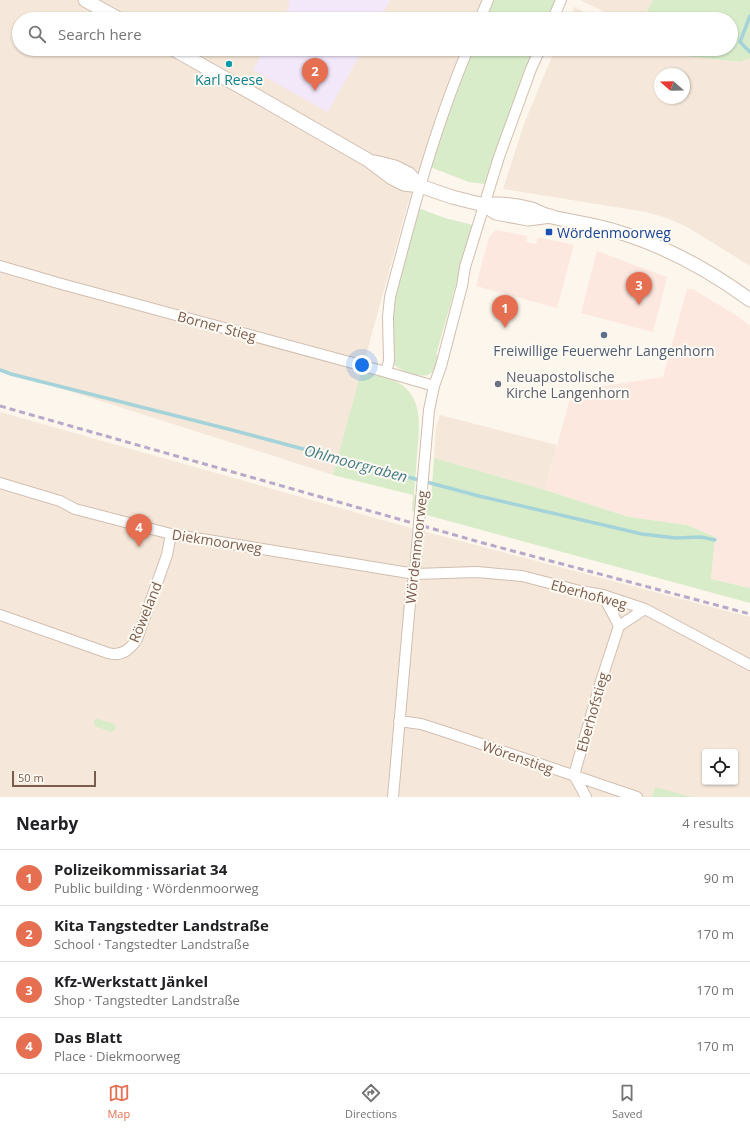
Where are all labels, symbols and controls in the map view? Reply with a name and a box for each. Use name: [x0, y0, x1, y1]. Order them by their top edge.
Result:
search box: [12, 12, 738, 56]
icon: search: [26, 23, 48, 45]
text: Search here: [58, 24, 142, 44]
pin: 2: [302, 58, 328, 91]
marker: Karl Reese: [224, 59, 234, 69]
north arrow: [654, 68, 690, 104]
place label: Karl Reese: [195, 70, 263, 89]
place label: Wördenmoorweg: [557, 223, 671, 242]
marker: Wördenmoorweg: [544, 227, 554, 237]
pin: 3: [626, 272, 652, 305]
pin: 1: [492, 295, 518, 328]
street label: Borner Stieg: [176, 306, 259, 346]
marker: Freiwillige Feuerwehr Langenhorn: [599, 330, 609, 340]
place label: Freiwillige Feuerwehr Langenhorn: [493, 341, 715, 360]
your location: [352, 355, 372, 375]
place label: Neuapostolische Kirche Langenhorn: [506, 367, 630, 402]
marker: Neuapostolische Kirche Langenhorn: [493, 379, 503, 389]
water label: Ohlmoorgraben: [302, 440, 410, 486]
street label: Wördenmoorweg: [401, 489, 431, 605]
pin: 4: [126, 514, 152, 547]
street label: Diekmoorweg: [171, 525, 264, 558]
street label: Eberhofweg: [549, 575, 629, 613]
street label: Röweland: [124, 579, 166, 645]
street label: Eberhofstieg: [572, 669, 613, 754]
street label: Wörenstieg: [480, 736, 557, 778]
map controls: [702, 749, 738, 785]
button: locate: [702, 749, 738, 785]
scale bar: [12, 769, 96, 788]
text: 50 m: [18, 770, 44, 785]
text: Nearby: [16, 812, 78, 835]
text: 4 results: [682, 814, 734, 832]
text: Polizeikommissariat 34: [54, 859, 227, 879]
text: 1: [25, 869, 33, 887]
text: 90 m: [704, 869, 734, 887]
text: Public building · Wördenmoorweg: [54, 879, 259, 897]
text: Kita Tangstedter Landstraße: [54, 915, 269, 935]
text: 2: [25, 925, 33, 943]
text: 170 m: [696, 925, 734, 943]
text: School · Tangstedter Landstraße: [54, 935, 249, 953]
text: Kfz-Werkstatt Jänkel: [54, 971, 208, 991]
text: 3: [25, 981, 33, 999]
text: 170 m: [696, 981, 734, 999]
text: Shop · Tangstedter Landstraße: [54, 991, 240, 1009]
text: Das Blatt: [54, 1027, 122, 1047]
text: 4: [25, 1037, 33, 1055]
text: 170 m: [696, 1037, 734, 1055]
text: Place · Diekmoorweg: [54, 1047, 180, 1065]
tab: Map: [107, 1082, 130, 1121]
tab: Directions: [345, 1082, 397, 1121]
tab: Saved: [612, 1082, 643, 1121]

